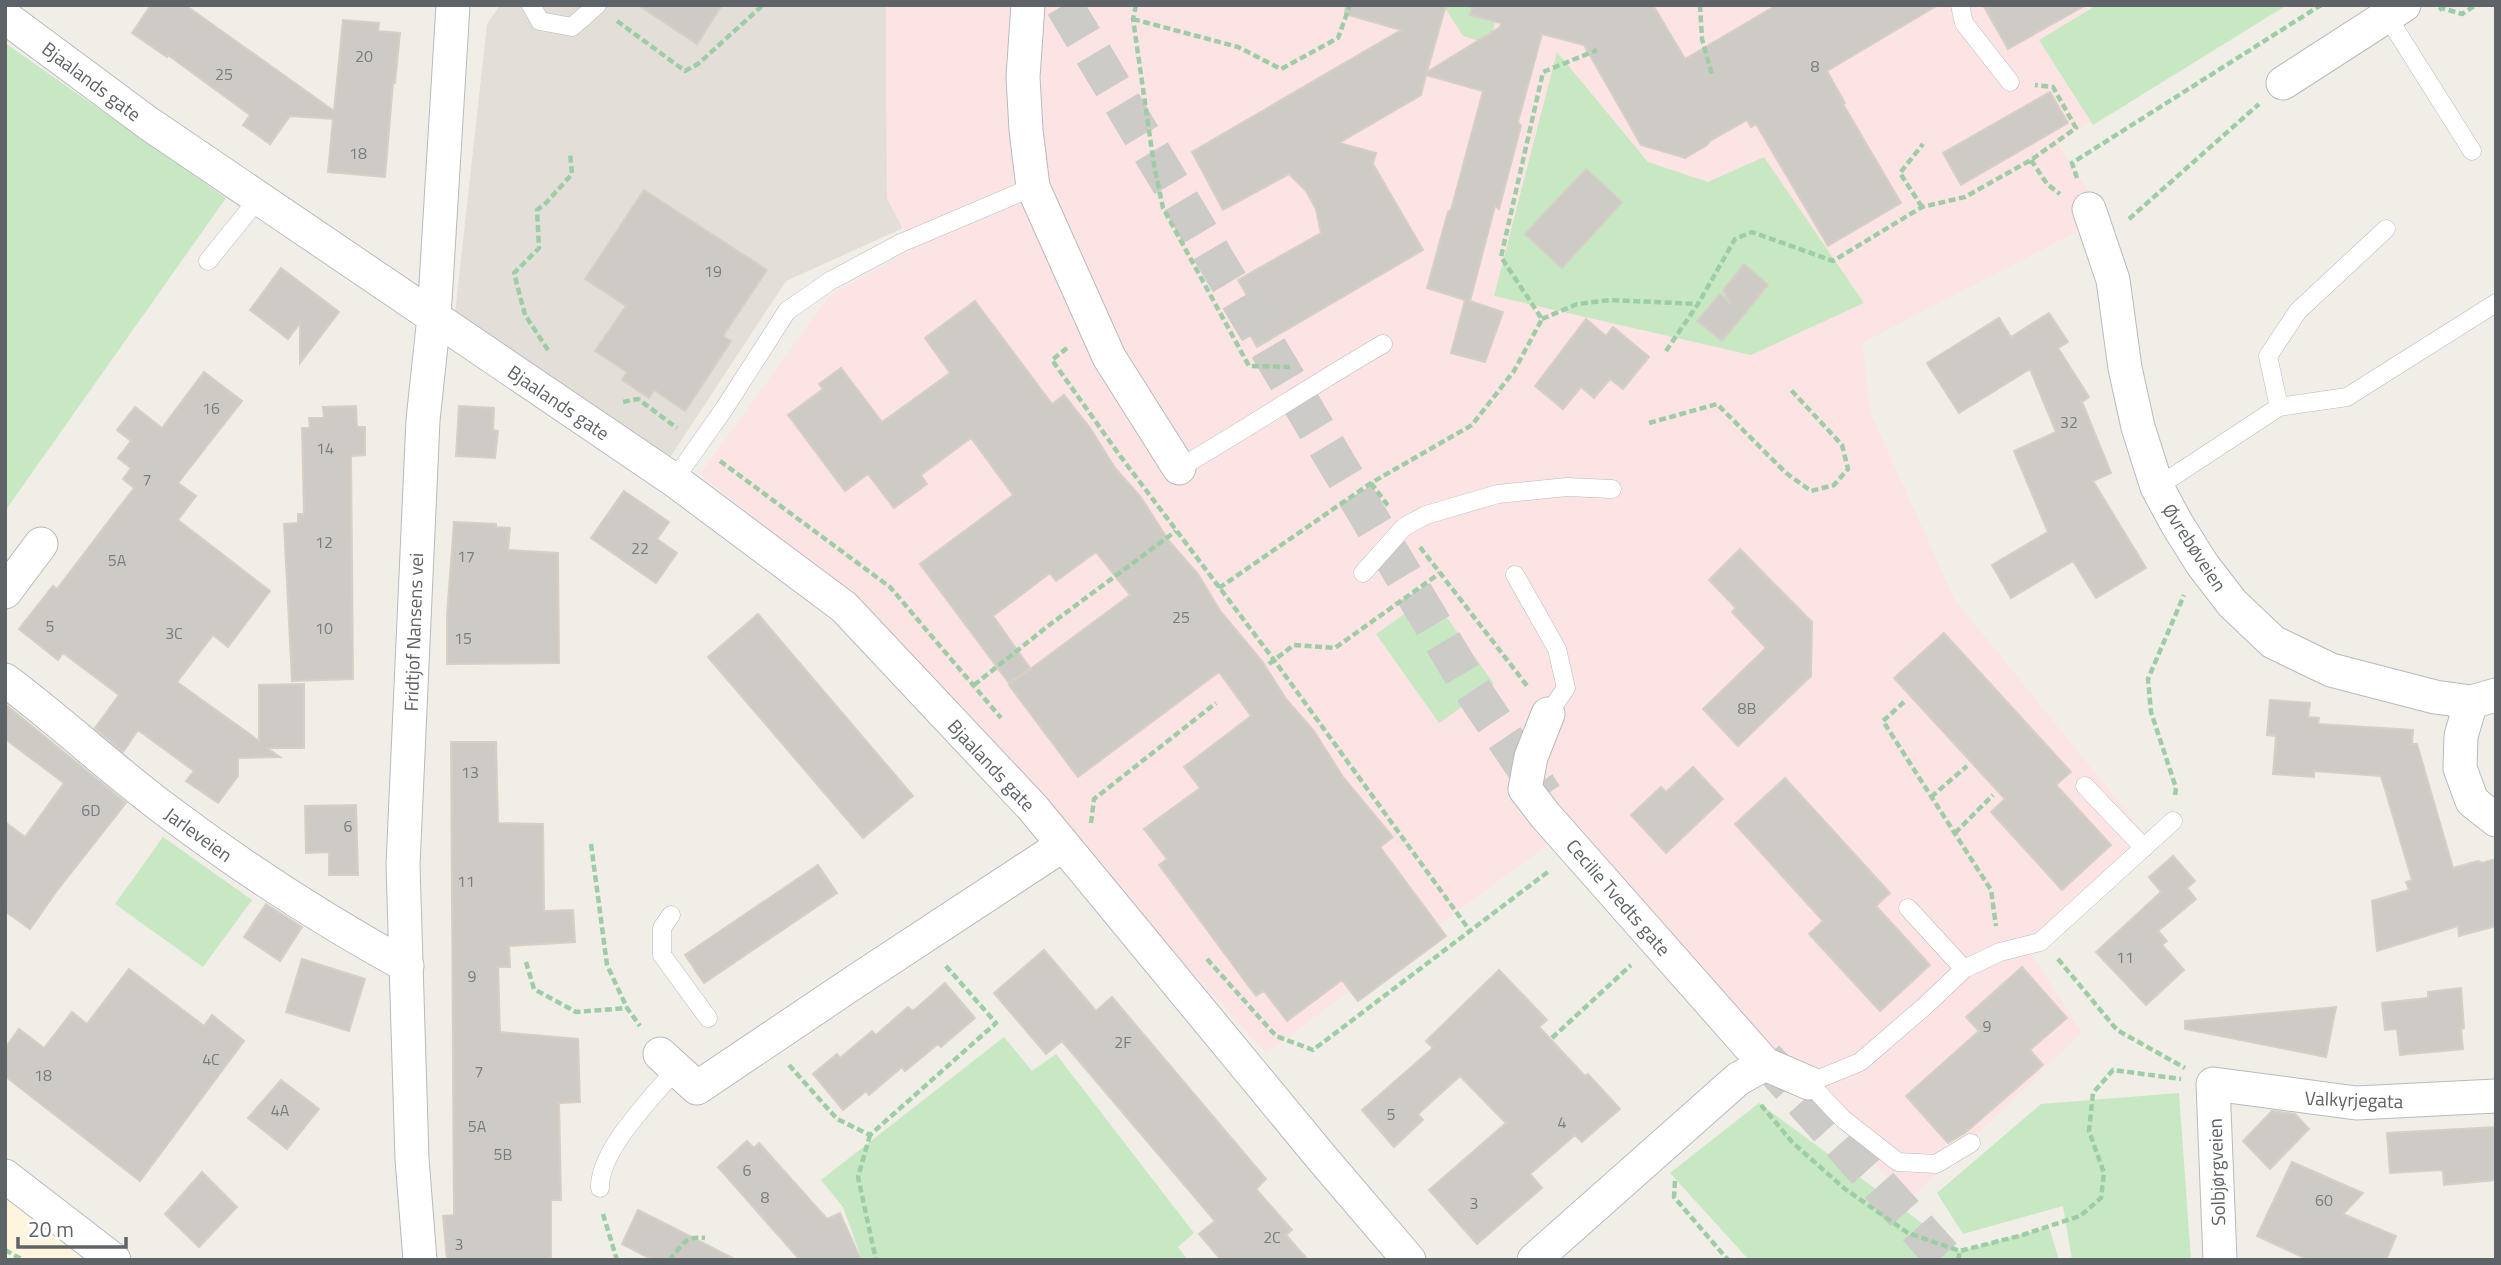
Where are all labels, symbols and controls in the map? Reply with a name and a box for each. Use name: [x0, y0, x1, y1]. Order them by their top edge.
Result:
street label: Bjaalands gate: [36, 34, 148, 128]
house number: 20: [355, 44, 373, 68]
house number: 8: [1811, 54, 1820, 78]
house number: 25: [215, 62, 233, 86]
house number: 18: [349, 141, 367, 165]
house number: 19: [704, 259, 722, 283]
street label: Bjaalands gate: [502, 357, 616, 447]
house number: 16: [202, 396, 220, 420]
house number: 32: [2060, 410, 2078, 434]
house number: 14: [316, 436, 334, 460]
house number: 7: [143, 467, 151, 491]
street label: Øvrebøveien: [2156, 497, 2234, 597]
house number: 12: [315, 530, 333, 554]
house number: 22: [631, 536, 649, 560]
house number: 17: [457, 544, 475, 568]
house number: 5A: [108, 548, 127, 572]
street label: Fridtjof Nansens vei: [396, 552, 430, 712]
house number: 25: [1172, 605, 1190, 629]
house number: 5: [46, 614, 55, 638]
house number: 10: [315, 616, 333, 640]
house number: 3C: [165, 621, 183, 645]
house number: 15: [454, 626, 472, 650]
house number: 8B: [1738, 696, 1757, 720]
street label: Bjaalands gate: [941, 712, 1043, 818]
house number: 13: [461, 760, 479, 784]
house number: 6D: [81, 798, 101, 822]
street label: Jarleveien: [159, 799, 239, 869]
house number: 6: [344, 814, 353, 838]
street label: Cecilie Tvedts gate: [1560, 832, 1678, 962]
house number: 11: [457, 869, 475, 893]
house number: 11: [2116, 945, 2134, 969]
house number: 9: [468, 964, 477, 988]
house number: 9: [1983, 1014, 1992, 1038]
house number: 2F: [1114, 1030, 1132, 1054]
house number: 4C: [202, 1047, 220, 1071]
house number: 7: [475, 1059, 483, 1083]
house number: 18: [34, 1063, 52, 1087]
street label: Valkyrjegata: [2304, 1083, 2404, 1115]
house number: 4A: [271, 1098, 290, 1122]
house number: 5: [1387, 1102, 1396, 1126]
house number: 4: [1558, 1110, 1567, 1134]
house number: 5A: [468, 1114, 487, 1138]
street label: Solbjørgveien: [2200, 1118, 2232, 1226]
house number: 5B: [494, 1142, 513, 1166]
house number: 6: [743, 1158, 752, 1182]
house number: 8: [761, 1185, 770, 1209]
house number: 60: [2315, 1188, 2333, 1212]
house number: 3: [1470, 1191, 1478, 1215]
scale bar: [18, 1206, 126, 1250]
text: 20 m: [28, 1213, 74, 1245]
house number: 2C: [1263, 1225, 1281, 1249]
house number: 3: [455, 1232, 463, 1256]

